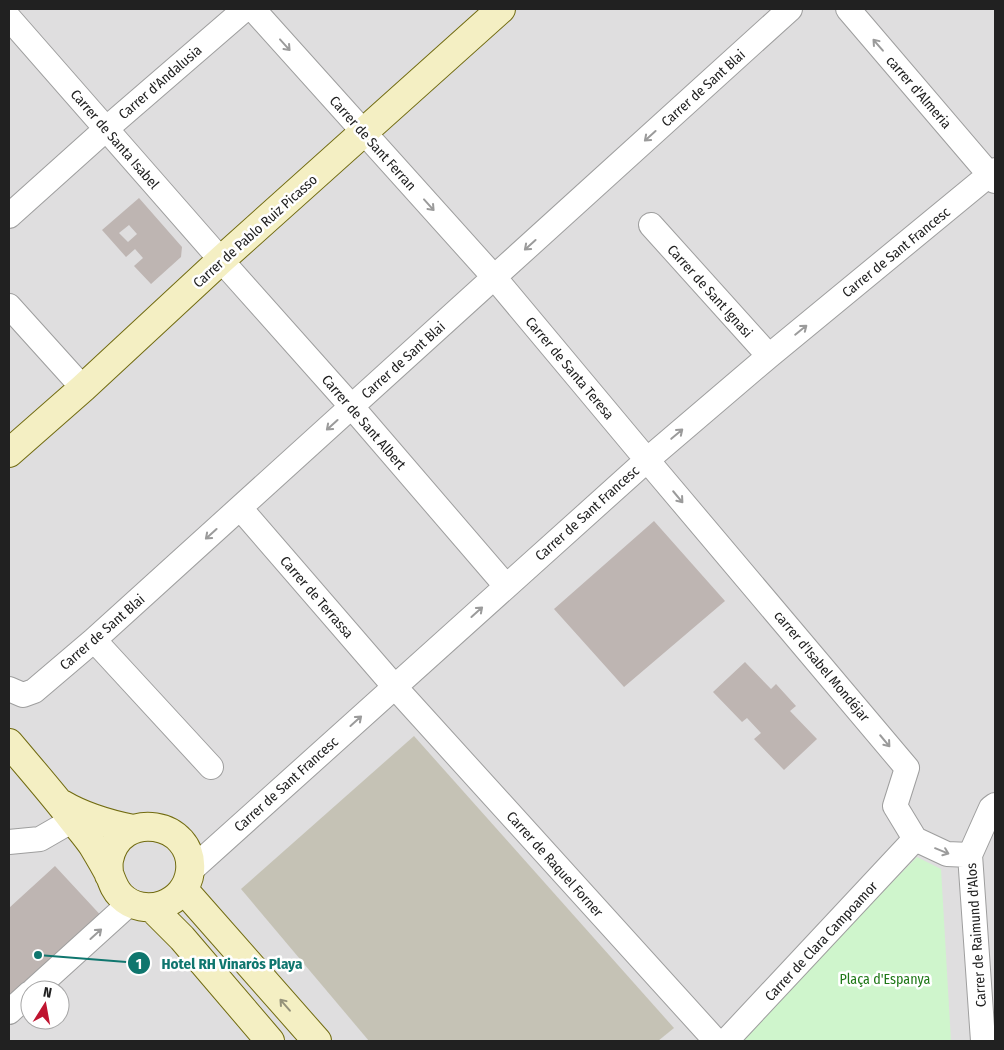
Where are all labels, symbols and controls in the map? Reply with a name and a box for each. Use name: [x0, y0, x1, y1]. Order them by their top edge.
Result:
one-way arrow: [279, 38, 291, 51]
one-way arrow: [873, 38, 884, 51]
street label: Carrer d'Andalusia: [115, 42, 205, 123]
street label: Carrer de Sant Blai: [658, 46, 749, 130]
street label: carrer d'Almeria: [882, 52, 955, 132]
street label: Carrer de Santa Isabel: [67, 86, 163, 193]
street label: Carrer de Sant Ferran: [326, 93, 419, 194]
one-way arrow: [644, 130, 657, 142]
street label: Carrer de Pablo Ruiz Picasso: [190, 171, 321, 292]
one-way arrow: [423, 198, 435, 211]
street label: Carrer de Sant Francesc: [839, 204, 954, 301]
one-way arrow: [523, 239, 536, 251]
street label: Carrer de Sant Ignasi: [664, 241, 756, 341]
street label: Carrer de Santa Teresa: [522, 314, 618, 423]
street label: Carrer de Sant Blai: [358, 318, 449, 402]
one-way arrow: [794, 324, 807, 335]
street label: Carrer de Sant Albert: [318, 371, 410, 473]
one-way arrow: [325, 419, 338, 430]
one-way arrow: [670, 429, 683, 440]
street label: Carrer de Sant Francesc: [532, 462, 643, 565]
one-way arrow: [673, 490, 684, 503]
one-way arrow: [205, 528, 218, 540]
street label: Carrer de Terrassa: [276, 553, 357, 642]
street label: Carrer de Sant Blai: [56, 591, 148, 674]
one-way arrow: [470, 606, 483, 618]
street label: carrer d'Isabel Mondéjar: [770, 607, 873, 725]
one-way arrow: [349, 715, 362, 727]
street label: Carrer de Sant Francesc: [231, 733, 342, 836]
one-way arrow: [879, 734, 890, 747]
street label: Carrer de Raquel Forner: [503, 808, 607, 921]
one-way arrow: [934, 847, 949, 856]
street label: Carrer de Raimund d'Alos: [963, 862, 990, 1008]
street label: Carrer de Clara Campoamor: [762, 878, 881, 1005]
one-way arrow: [89, 928, 102, 940]
callout: Hotel RH Vinaròs Playa: [127, 948, 313, 978]
text: 1: [136, 955, 142, 973]
text: Hotel RH Vinaròs Playa: [162, 955, 303, 973]
park label: Plaça d'Espanya: [840, 971, 931, 988]
north arrow: [20, 980, 70, 1030]
text: N: [42, 984, 53, 1002]
one-way arrow: [279, 998, 290, 1011]

